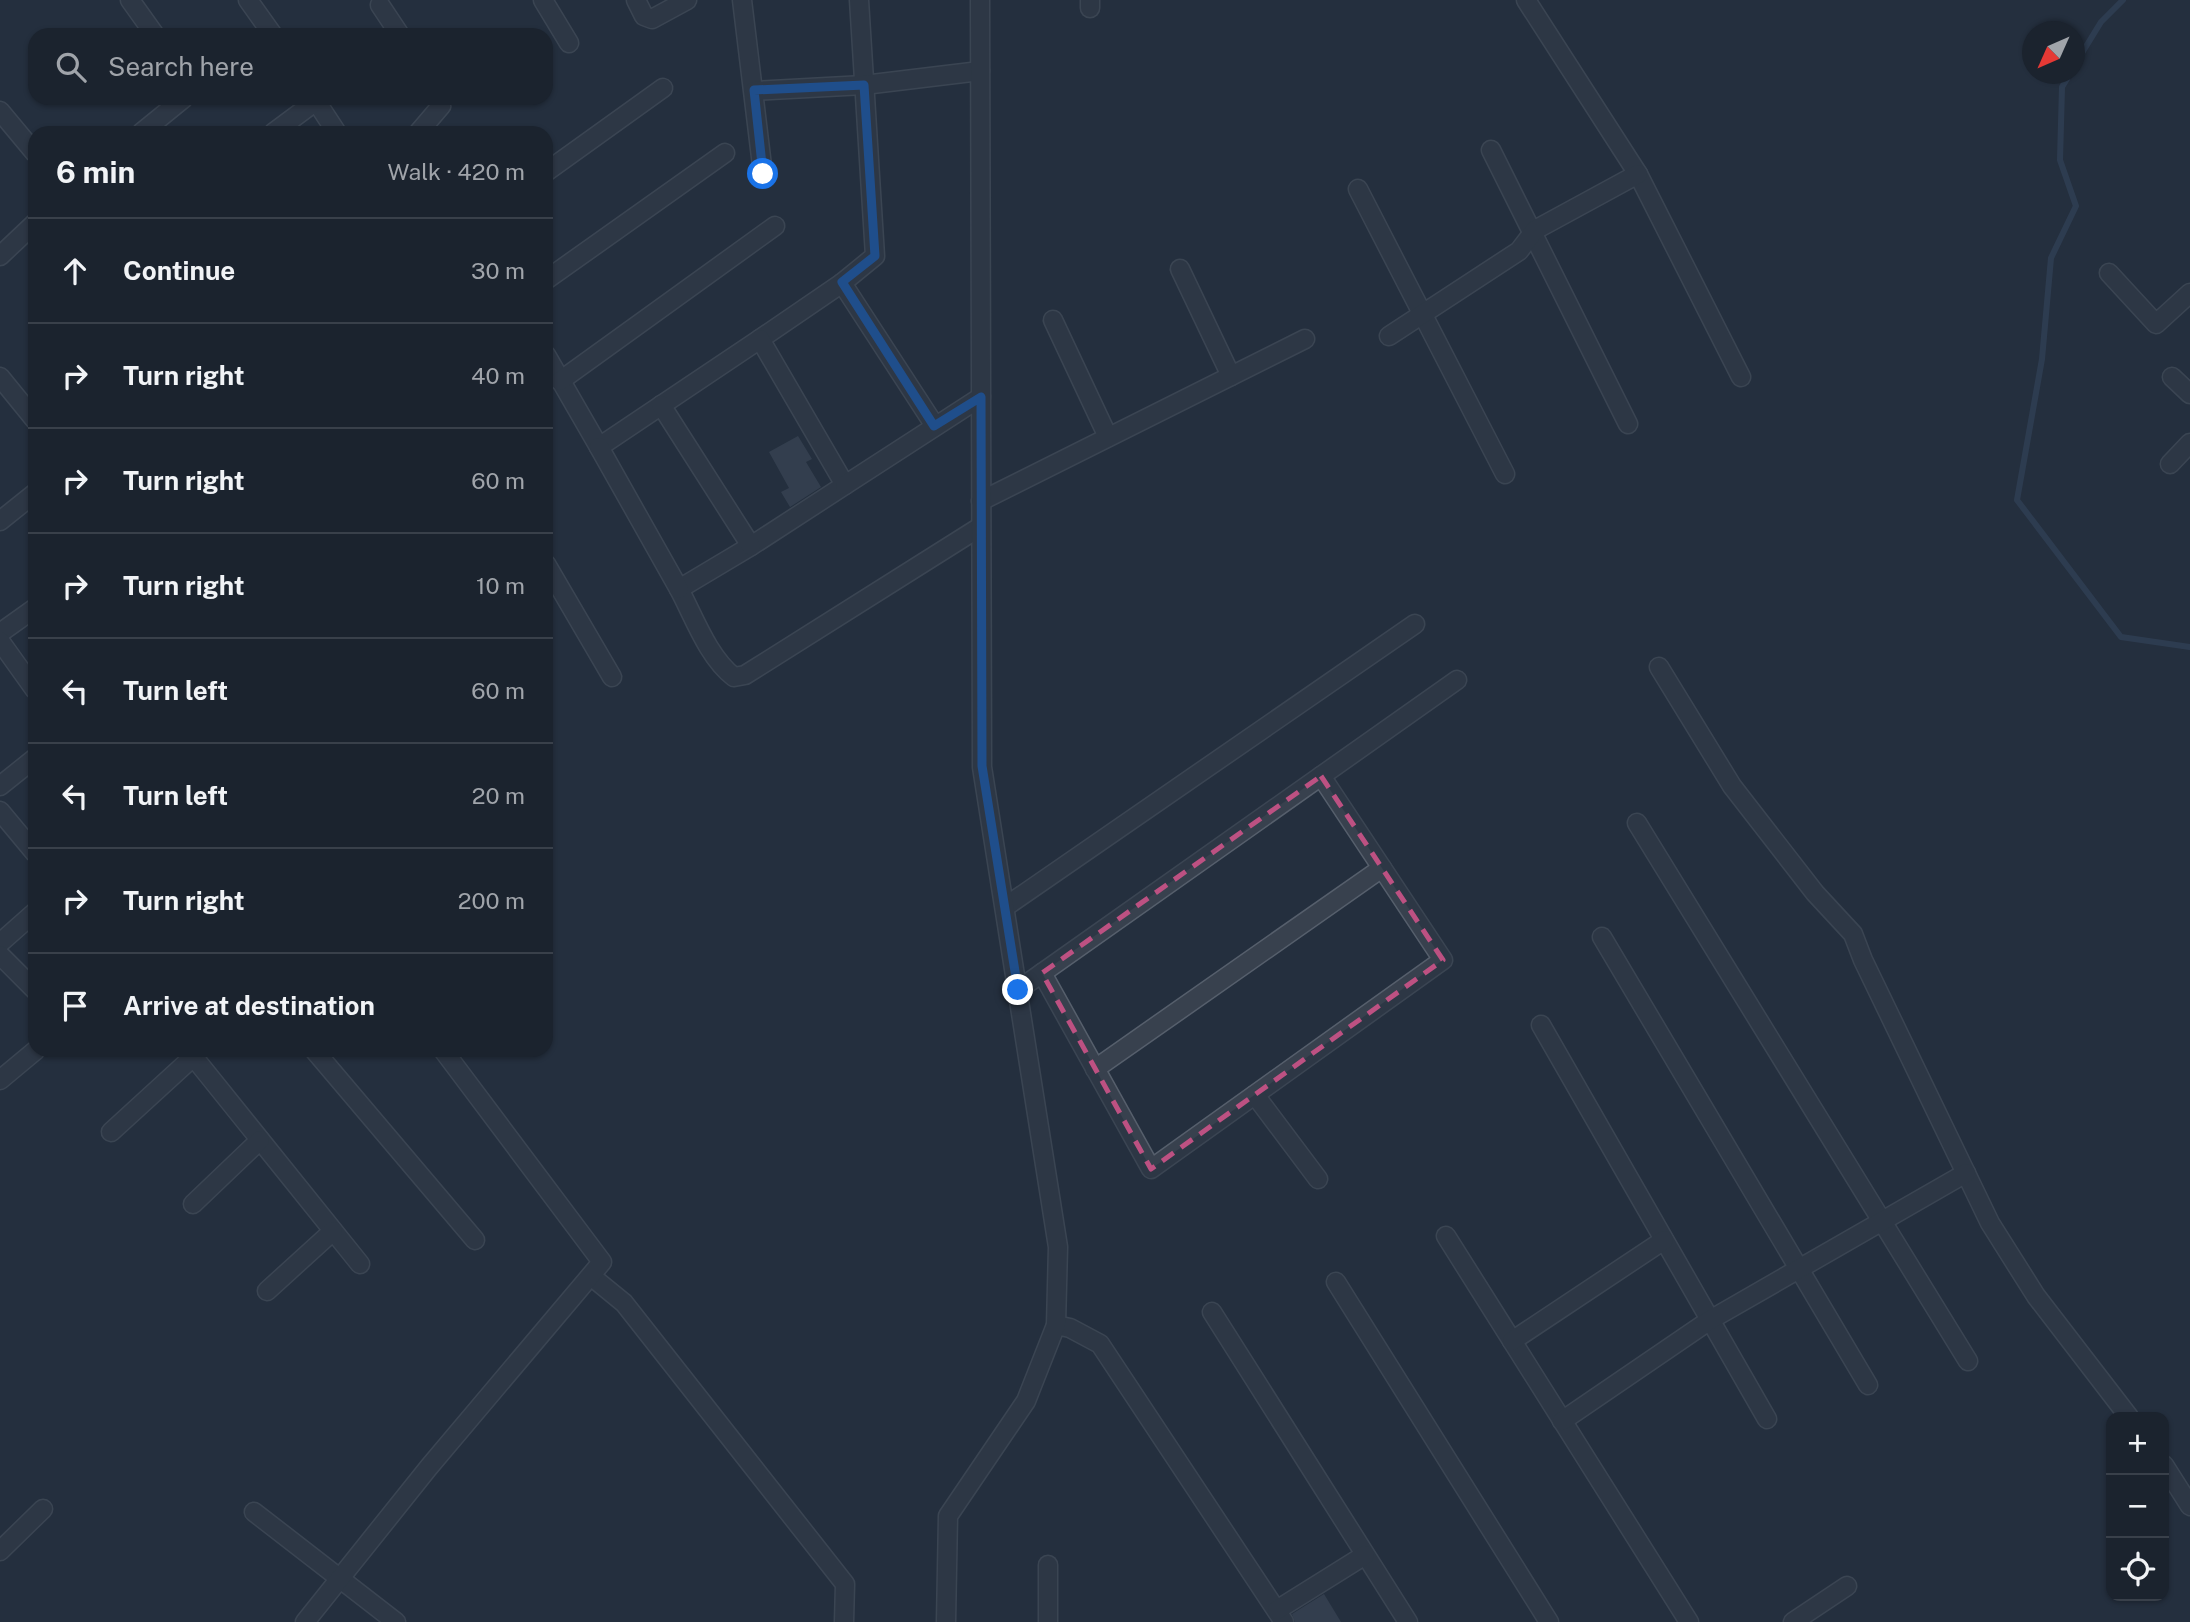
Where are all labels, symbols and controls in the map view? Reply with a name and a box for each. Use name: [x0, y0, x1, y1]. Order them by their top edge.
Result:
north arrow: [2022, 21, 2085, 84]
search box: [28, 28, 553, 105]
icon: search: [52, 48, 90, 86]
text: Search here: [108, 51, 254, 82]
text: 6 min: [56, 154, 135, 190]
text: Walk · 420 m: [388, 158, 525, 185]
route start: [747, 158, 778, 189]
icon: ahead: [56, 252, 94, 290]
text: Continue: [123, 255, 235, 286]
text: 30 m: [471, 257, 525, 284]
icon: right: [56, 357, 94, 395]
text: Turn right: [123, 360, 245, 391]
text: 40 m: [471, 362, 525, 389]
icon: right: [56, 462, 94, 500]
text: Turn right: [123, 465, 245, 496]
text: 60 m: [471, 467, 525, 494]
icon: right: [56, 567, 94, 605]
text: Turn right: [123, 570, 245, 601]
text: 10 m: [476, 572, 525, 599]
icon: left: [56, 672, 94, 710]
text: Turn left: [123, 675, 228, 706]
text: 60 m: [471, 677, 525, 704]
icon: left: [56, 777, 94, 815]
text: Turn left: [123, 780, 228, 811]
text: 20 m: [472, 782, 525, 809]
icon: right: [56, 882, 94, 920]
text: Turn right: [123, 885, 245, 916]
text: 200 m: [458, 887, 525, 914]
route end: [1002, 974, 1033, 1005]
icon: arrive: [56, 987, 94, 1025]
text: Arrive at destination: [123, 990, 375, 1021]
map controls: [2106, 1412, 2169, 1601]
button: +: [2106, 1412, 2169, 1475]
button: −: [2106, 1475, 2169, 1538]
button: locate: [2106, 1538, 2169, 1601]

